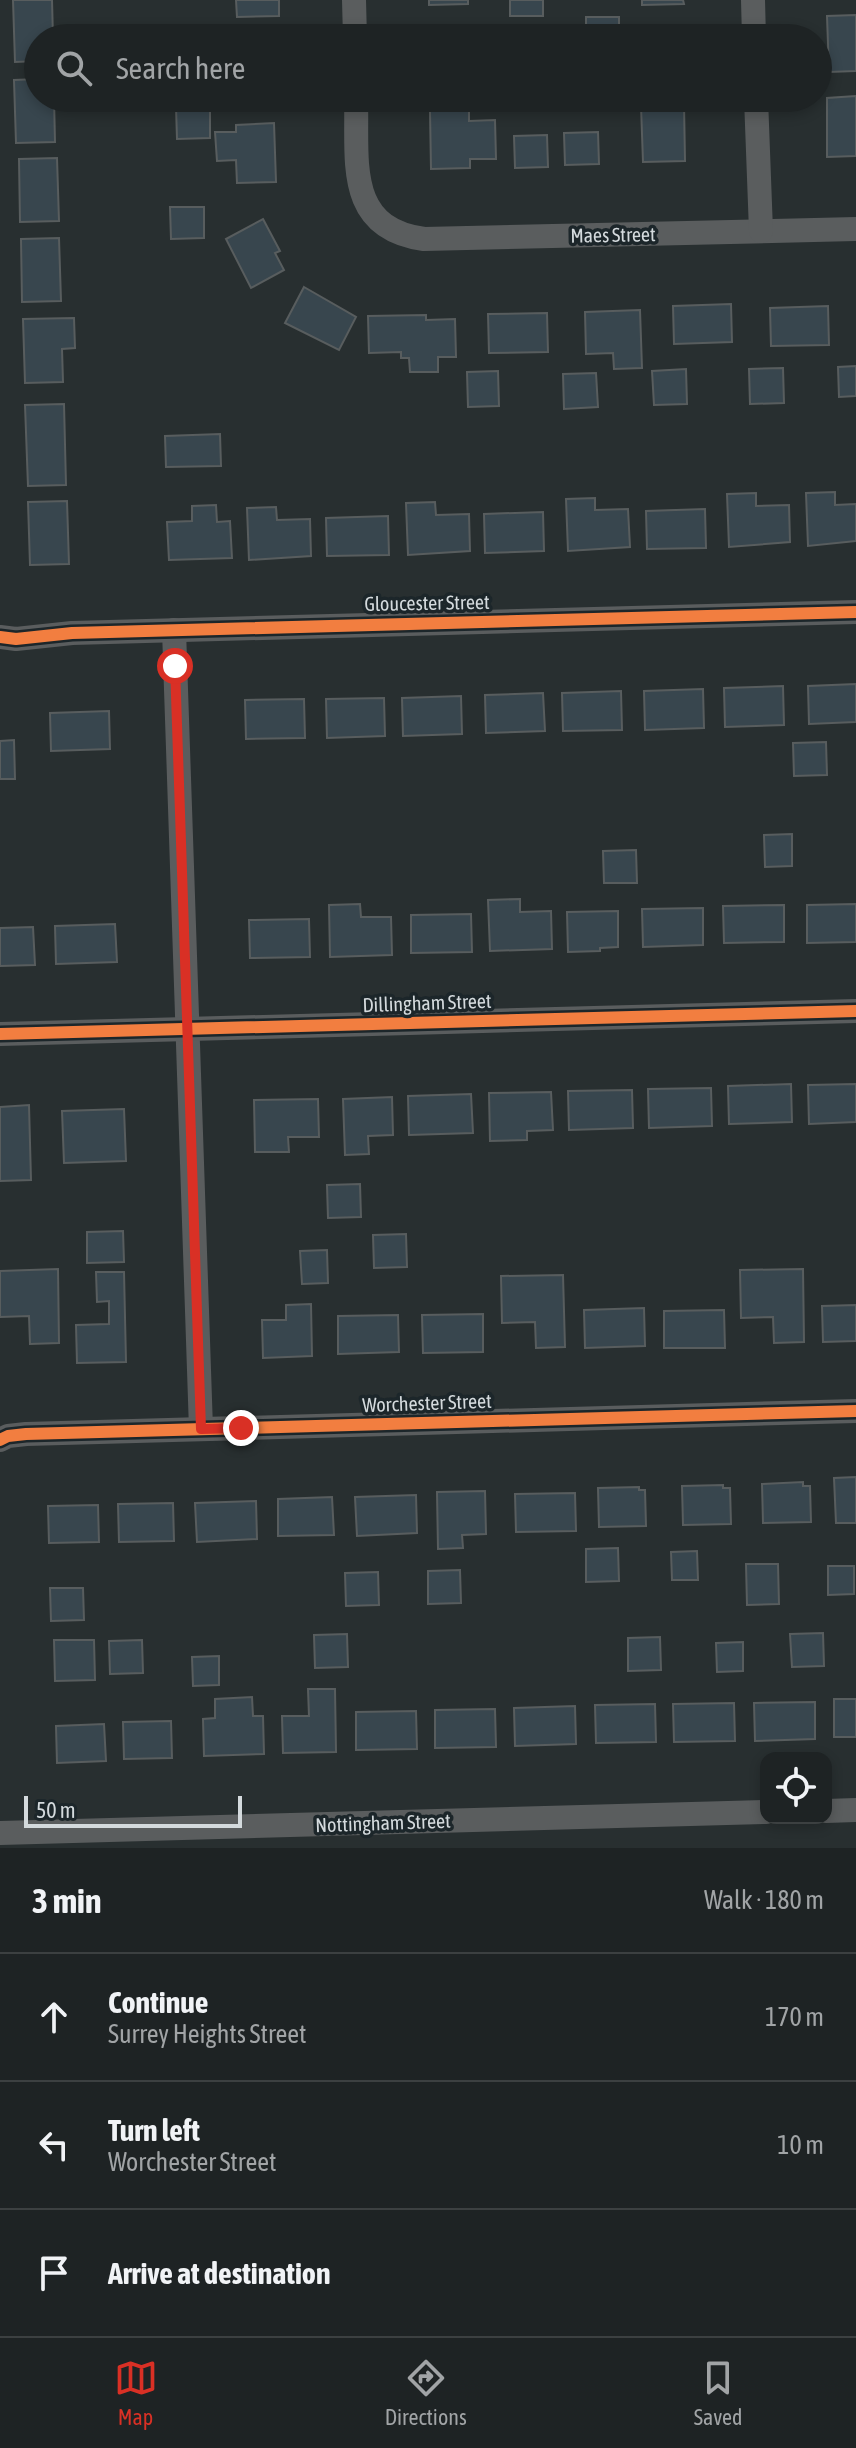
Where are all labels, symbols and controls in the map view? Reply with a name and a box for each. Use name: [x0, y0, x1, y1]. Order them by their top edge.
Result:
search box: [24, 24, 832, 112]
icon: search: [52, 46, 96, 90]
text: Search here: [116, 51, 245, 85]
street label: Maes Street: [570, 222, 656, 247]
street label: Gloucester Street: [364, 590, 490, 615]
route start: [157, 648, 193, 684]
street label: Dillingham Street: [362, 989, 492, 1016]
street label: Worchester Street: [362, 1389, 492, 1416]
route end: [223, 1410, 259, 1446]
map controls: [760, 1752, 832, 1824]
button: locate: [760, 1752, 832, 1824]
scale bar: [24, 1792, 242, 1828]
text: 50 m: [36, 1797, 76, 1823]
street label: Nottingham Street: [315, 1809, 451, 1836]
text: 3 min: [32, 1881, 101, 1920]
text: Walk · 180 m: [704, 1885, 824, 1915]
text: Continue: [108, 1985, 208, 2019]
icon: ahead: [32, 1995, 76, 2039]
text: 170 m: [765, 2002, 824, 2032]
text: Surrey Heights Street: [108, 2019, 307, 2049]
text: Turn left: [108, 2113, 200, 2147]
icon: left: [32, 2123, 76, 2167]
text: 10 m: [777, 2130, 824, 2160]
text: Worchester Street: [108, 2147, 276, 2177]
icon: arrive: [32, 2251, 76, 2295]
text: Arrive at destination: [108, 2256, 330, 2290]
tab: Map: [114, 2356, 158, 2430]
tab: Directions: [385, 2356, 467, 2430]
tab: Saved: [694, 2356, 742, 2430]

